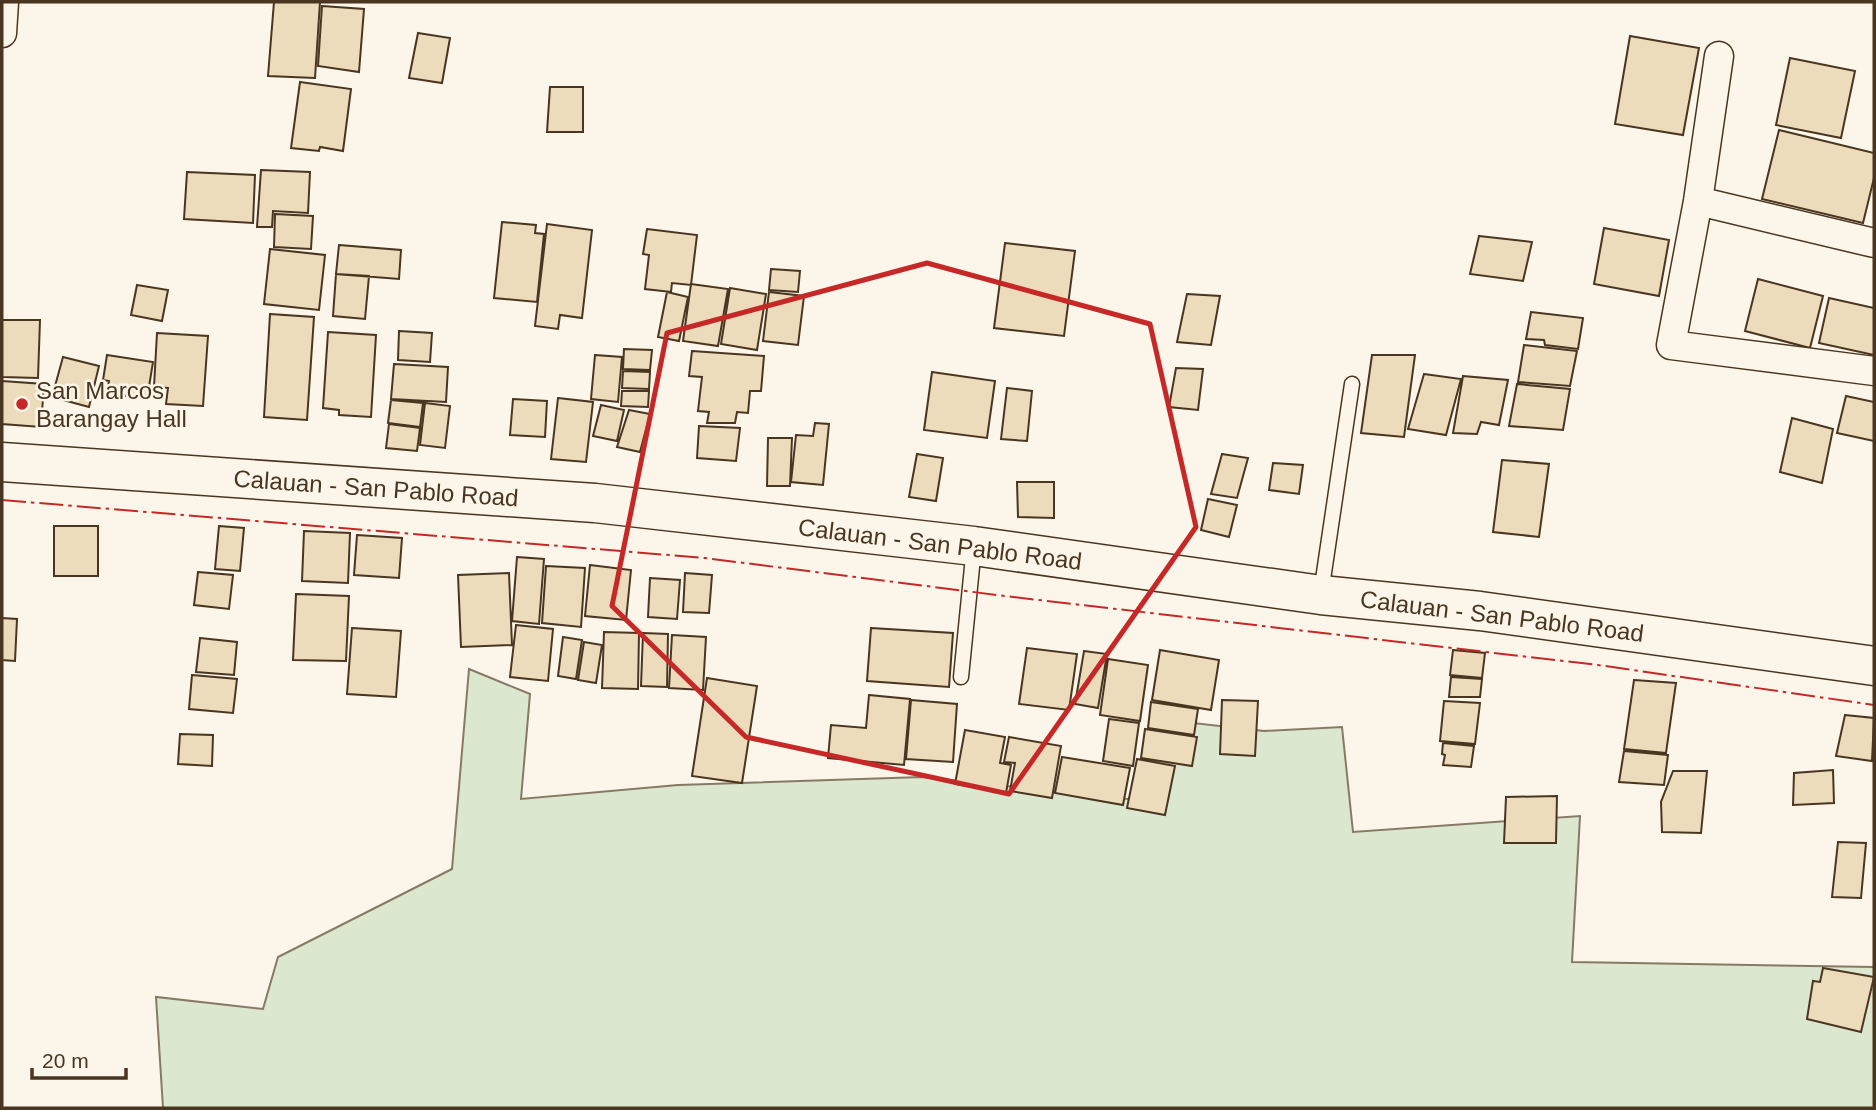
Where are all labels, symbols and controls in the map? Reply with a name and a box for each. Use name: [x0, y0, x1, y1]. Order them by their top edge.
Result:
place label: San Marcos Barangay Hall: [36, 377, 187, 432]
marker: San Marcos Barangay Hall: [14, 396, 30, 412]
street label: Calauan - San Pablo Road: [233, 465, 519, 511]
street label: Calauan - San Pablo Road: [797, 513, 1083, 575]
street label: Calauan - San Pablo Road: [1359, 585, 1645, 647]
scale bar: [32, 1036, 126, 1080]
text: 20 m: [42, 1049, 89, 1072]

